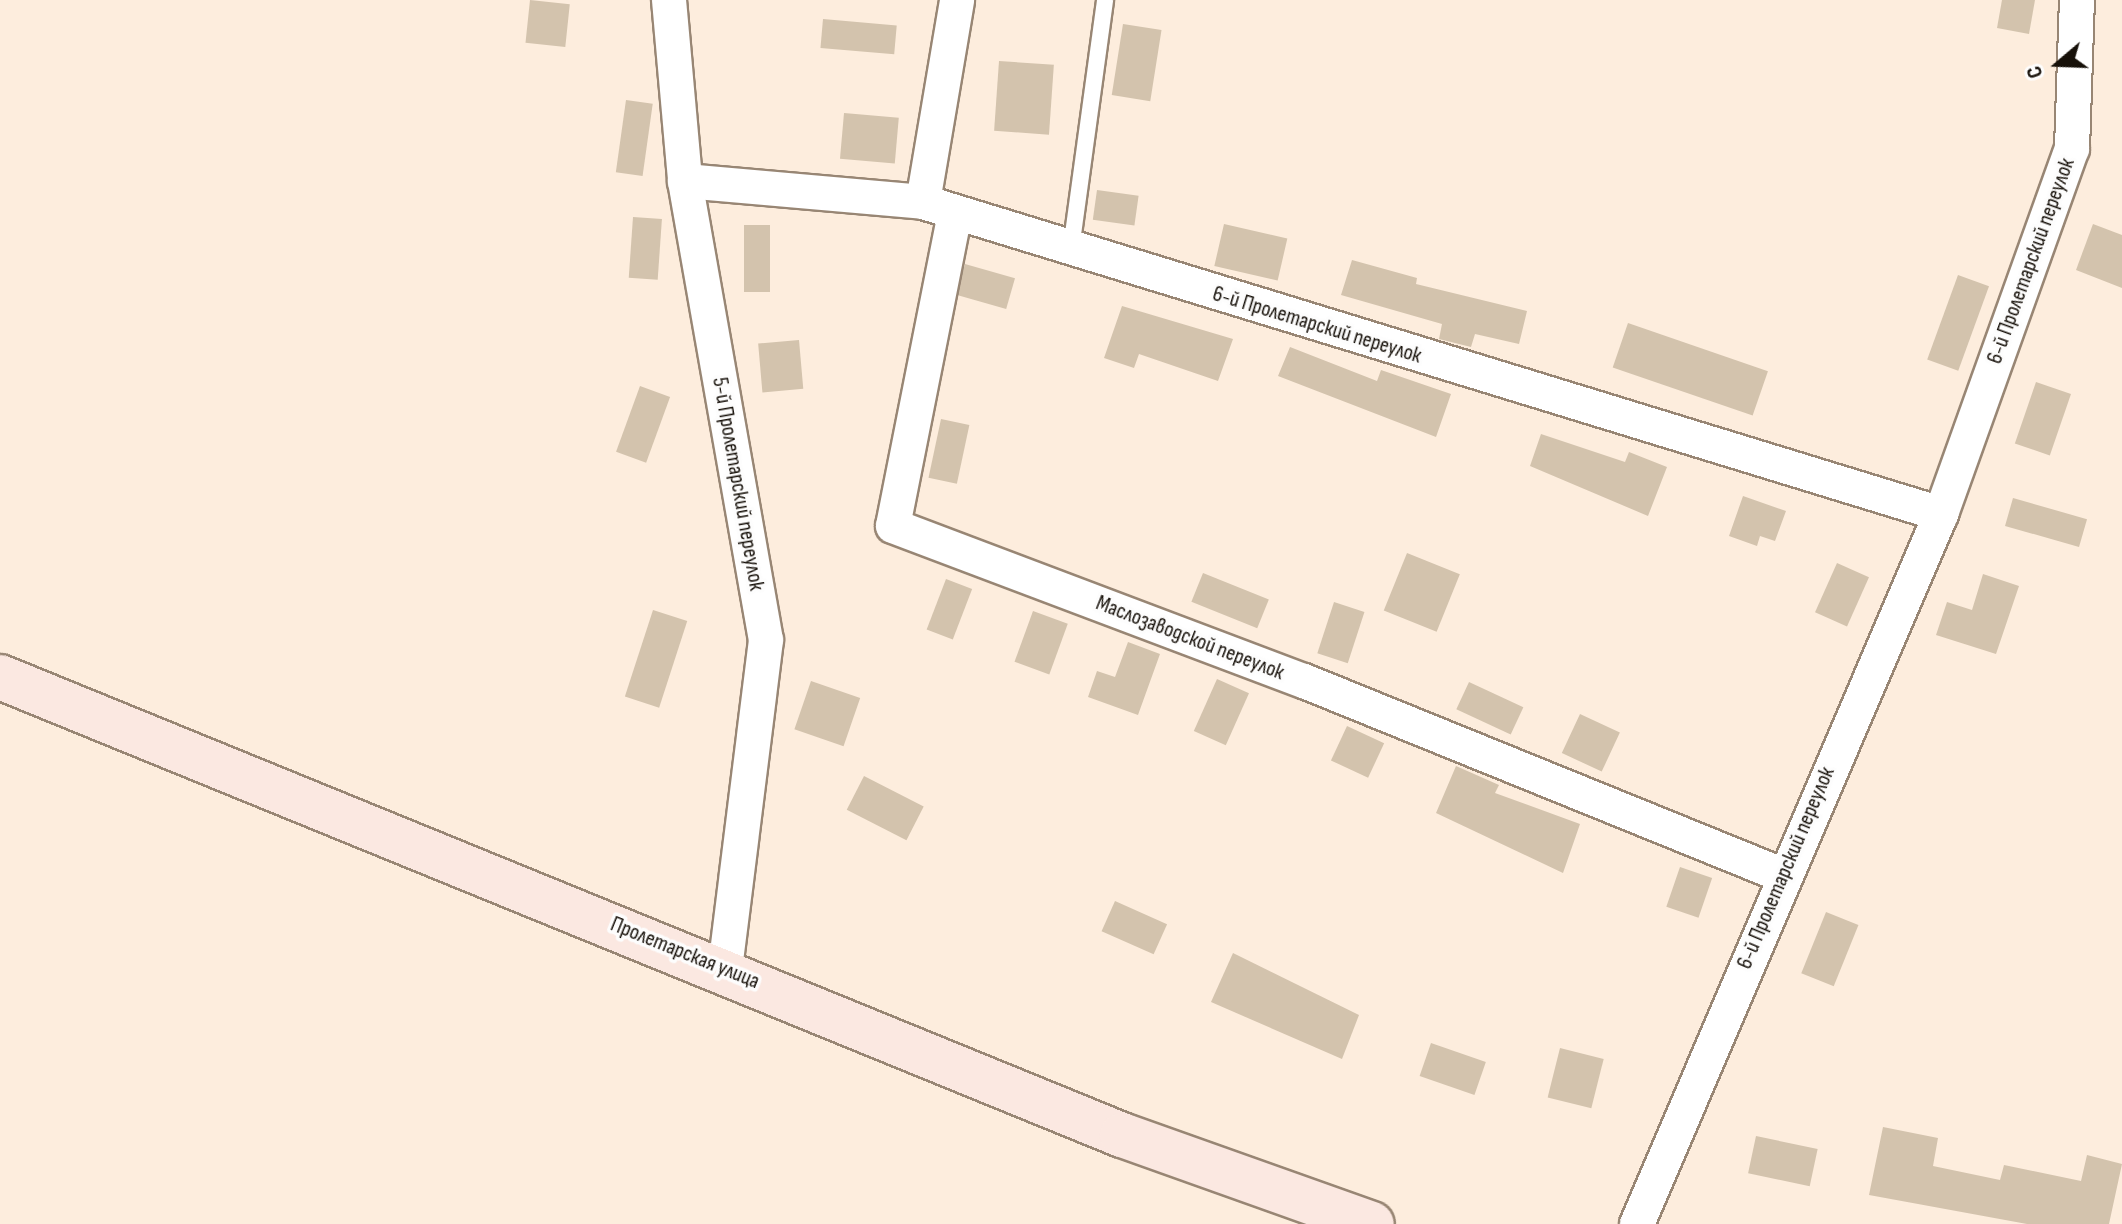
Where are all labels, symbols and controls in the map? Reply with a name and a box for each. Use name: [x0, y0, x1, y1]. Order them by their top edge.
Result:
north arrow: [2018, 24, 2098, 104]
text: С: [2020, 62, 2049, 82]
street label: 6-й Пролетарский переулок: [1982, 155, 2080, 367]
street label: 6-й Пролетарский переулок: [1209, 281, 1425, 369]
street label: 5-й Пролетарский переулок: [706, 375, 770, 593]
street label: Маслозаводской переулок: [1092, 590, 1288, 686]
street label: 6-й Пролетарский переулок: [1731, 763, 1841, 973]
street label: Пролетарская улица: [607, 911, 763, 995]

